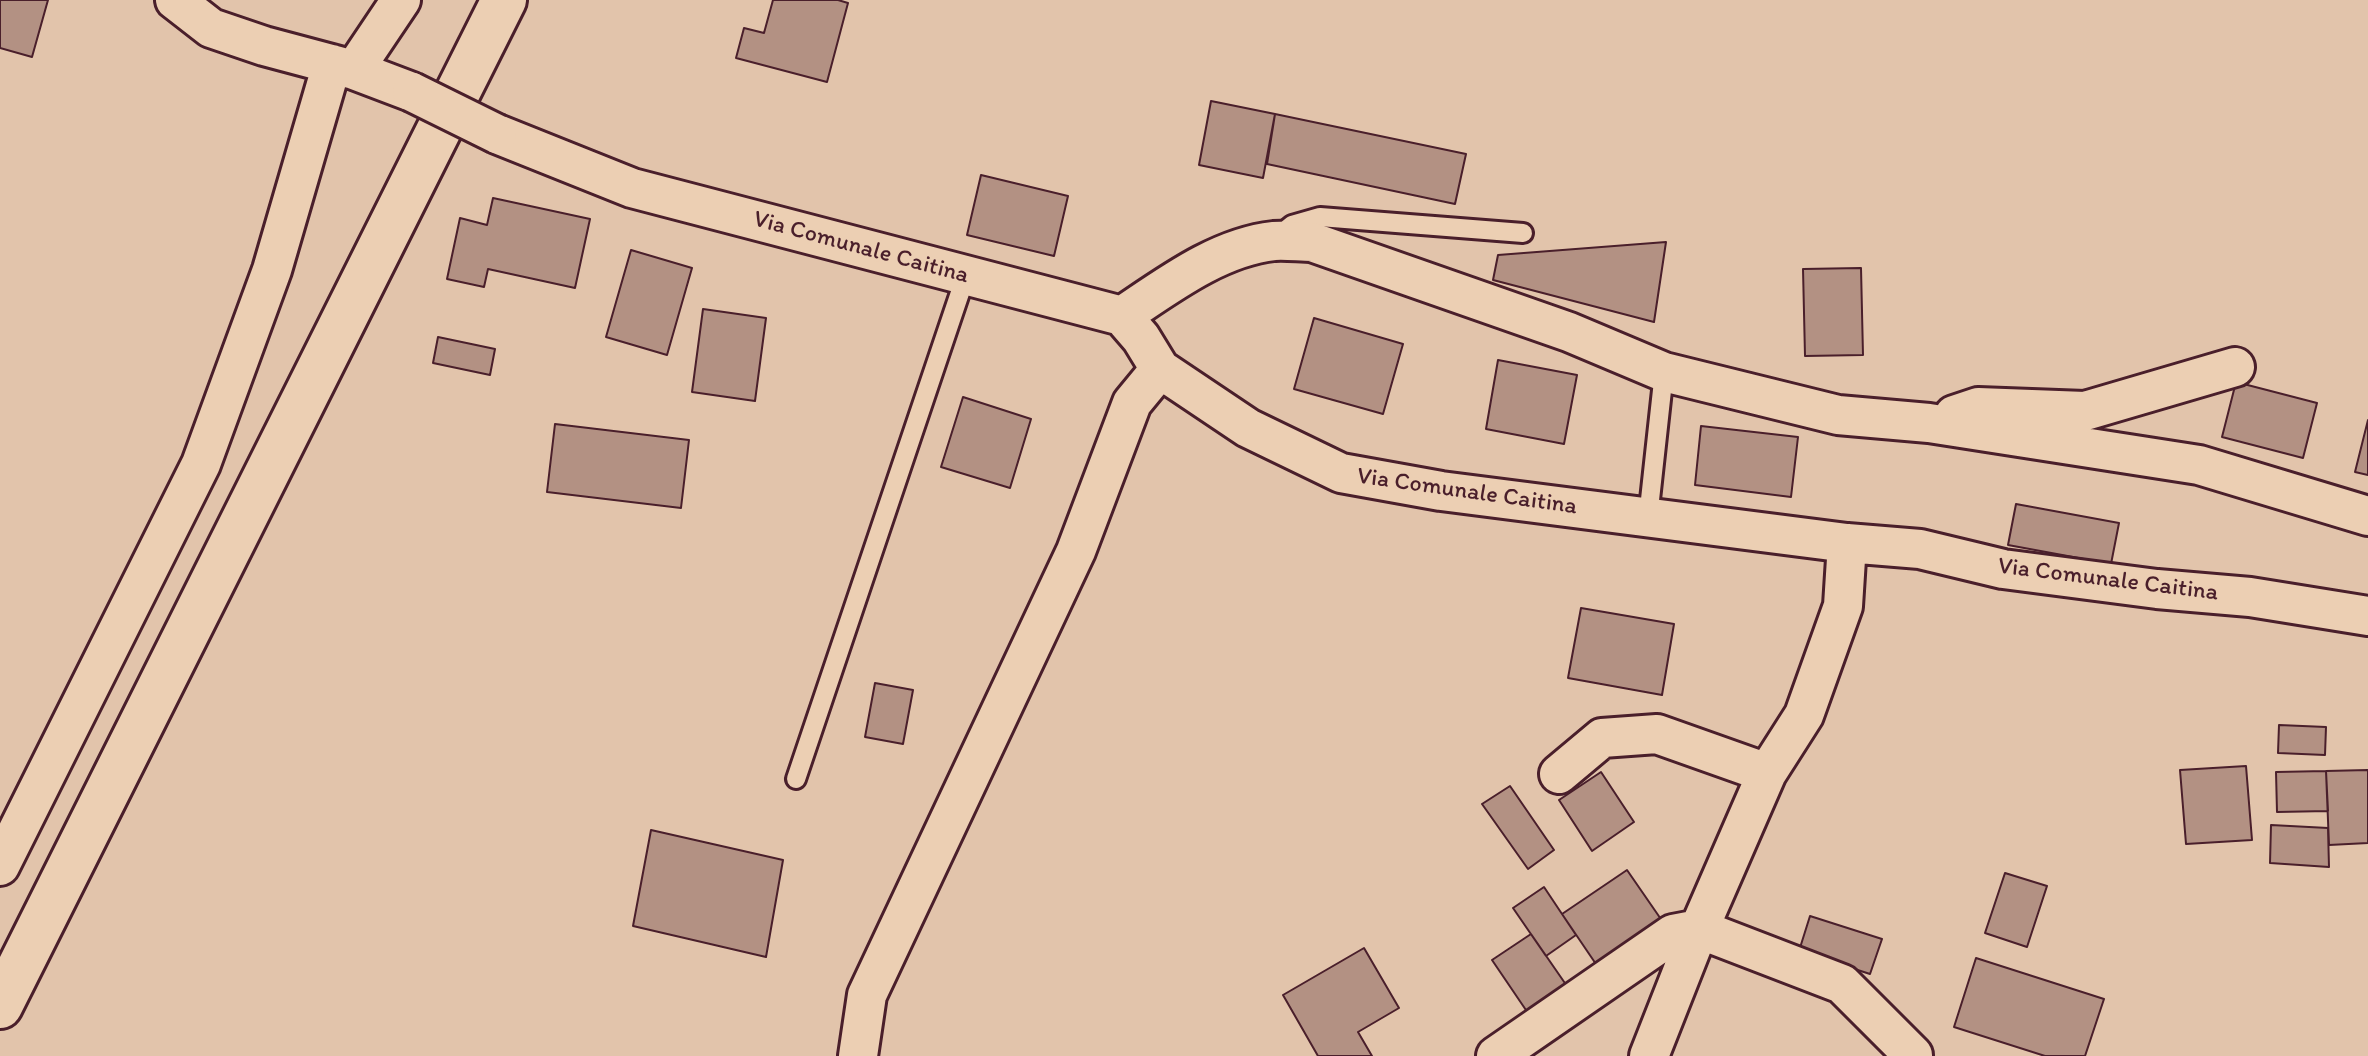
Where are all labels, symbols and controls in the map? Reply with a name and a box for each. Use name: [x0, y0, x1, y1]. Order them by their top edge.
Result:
street label: Via Comunale Caitina: [750, 205, 972, 291]
street label: Via Comunale Caitina: [1355, 462, 1579, 522]
street label: Via Comunale Caitina: [1996, 552, 2220, 608]

